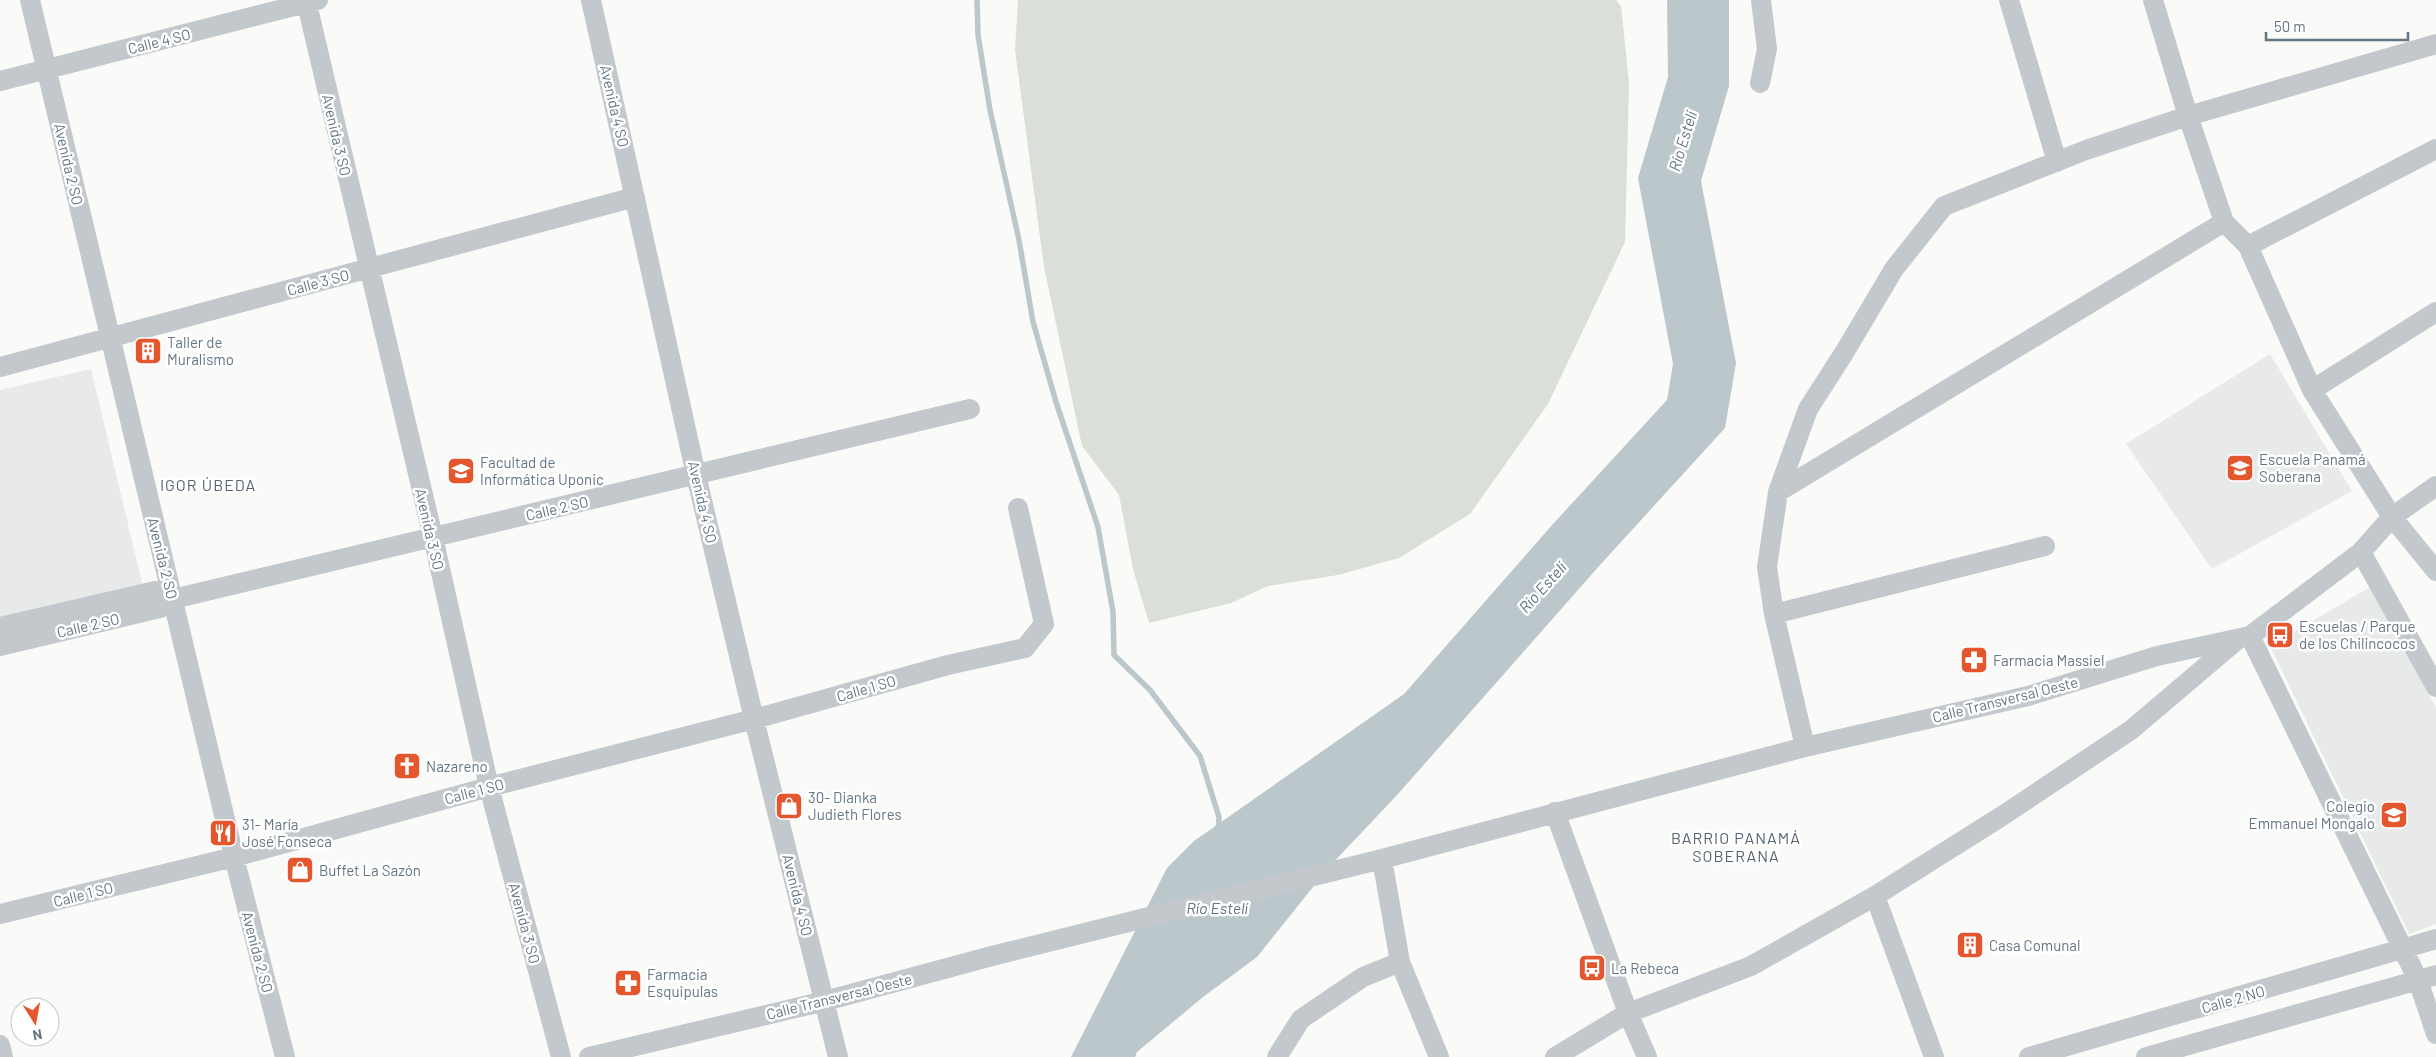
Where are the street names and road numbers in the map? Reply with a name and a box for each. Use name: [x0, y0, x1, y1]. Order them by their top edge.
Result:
street label: Calle 4 SO: [126, 25, 192, 57]
street label: Avenida 4 SO: [597, 63, 633, 149]
street label: Avenida 3 SO: [319, 92, 355, 178]
street label: Avenida 2 SO: [51, 121, 87, 207]
street label: Calle 3 SO: [285, 265, 351, 299]
street label: Avenida 4 SO: [685, 459, 721, 545]
street label: Avenida 3 SO: [412, 486, 448, 572]
street label: Calle 2 SO: [524, 492, 590, 524]
street label: Avenida 2 SO: [144, 515, 182, 601]
street label: Calle 2 SO: [55, 609, 121, 641]
street label: Calle 1 SO: [834, 671, 898, 705]
street label: Calle Transversal Oeste: [1930, 672, 2080, 726]
street label: Calle 1 SO: [442, 774, 506, 808]
street label: Avenida 4 SO: [779, 852, 817, 938]
street label: Calle 1 SO: [51, 878, 115, 910]
street label: Avenida 3 SO: [506, 881, 544, 965]
street label: Avenida 2 SO: [239, 909, 277, 995]
street label: Calle Transversal Oeste: [764, 969, 914, 1023]
street label: Calle 2 NO: [2199, 981, 2267, 1017]

